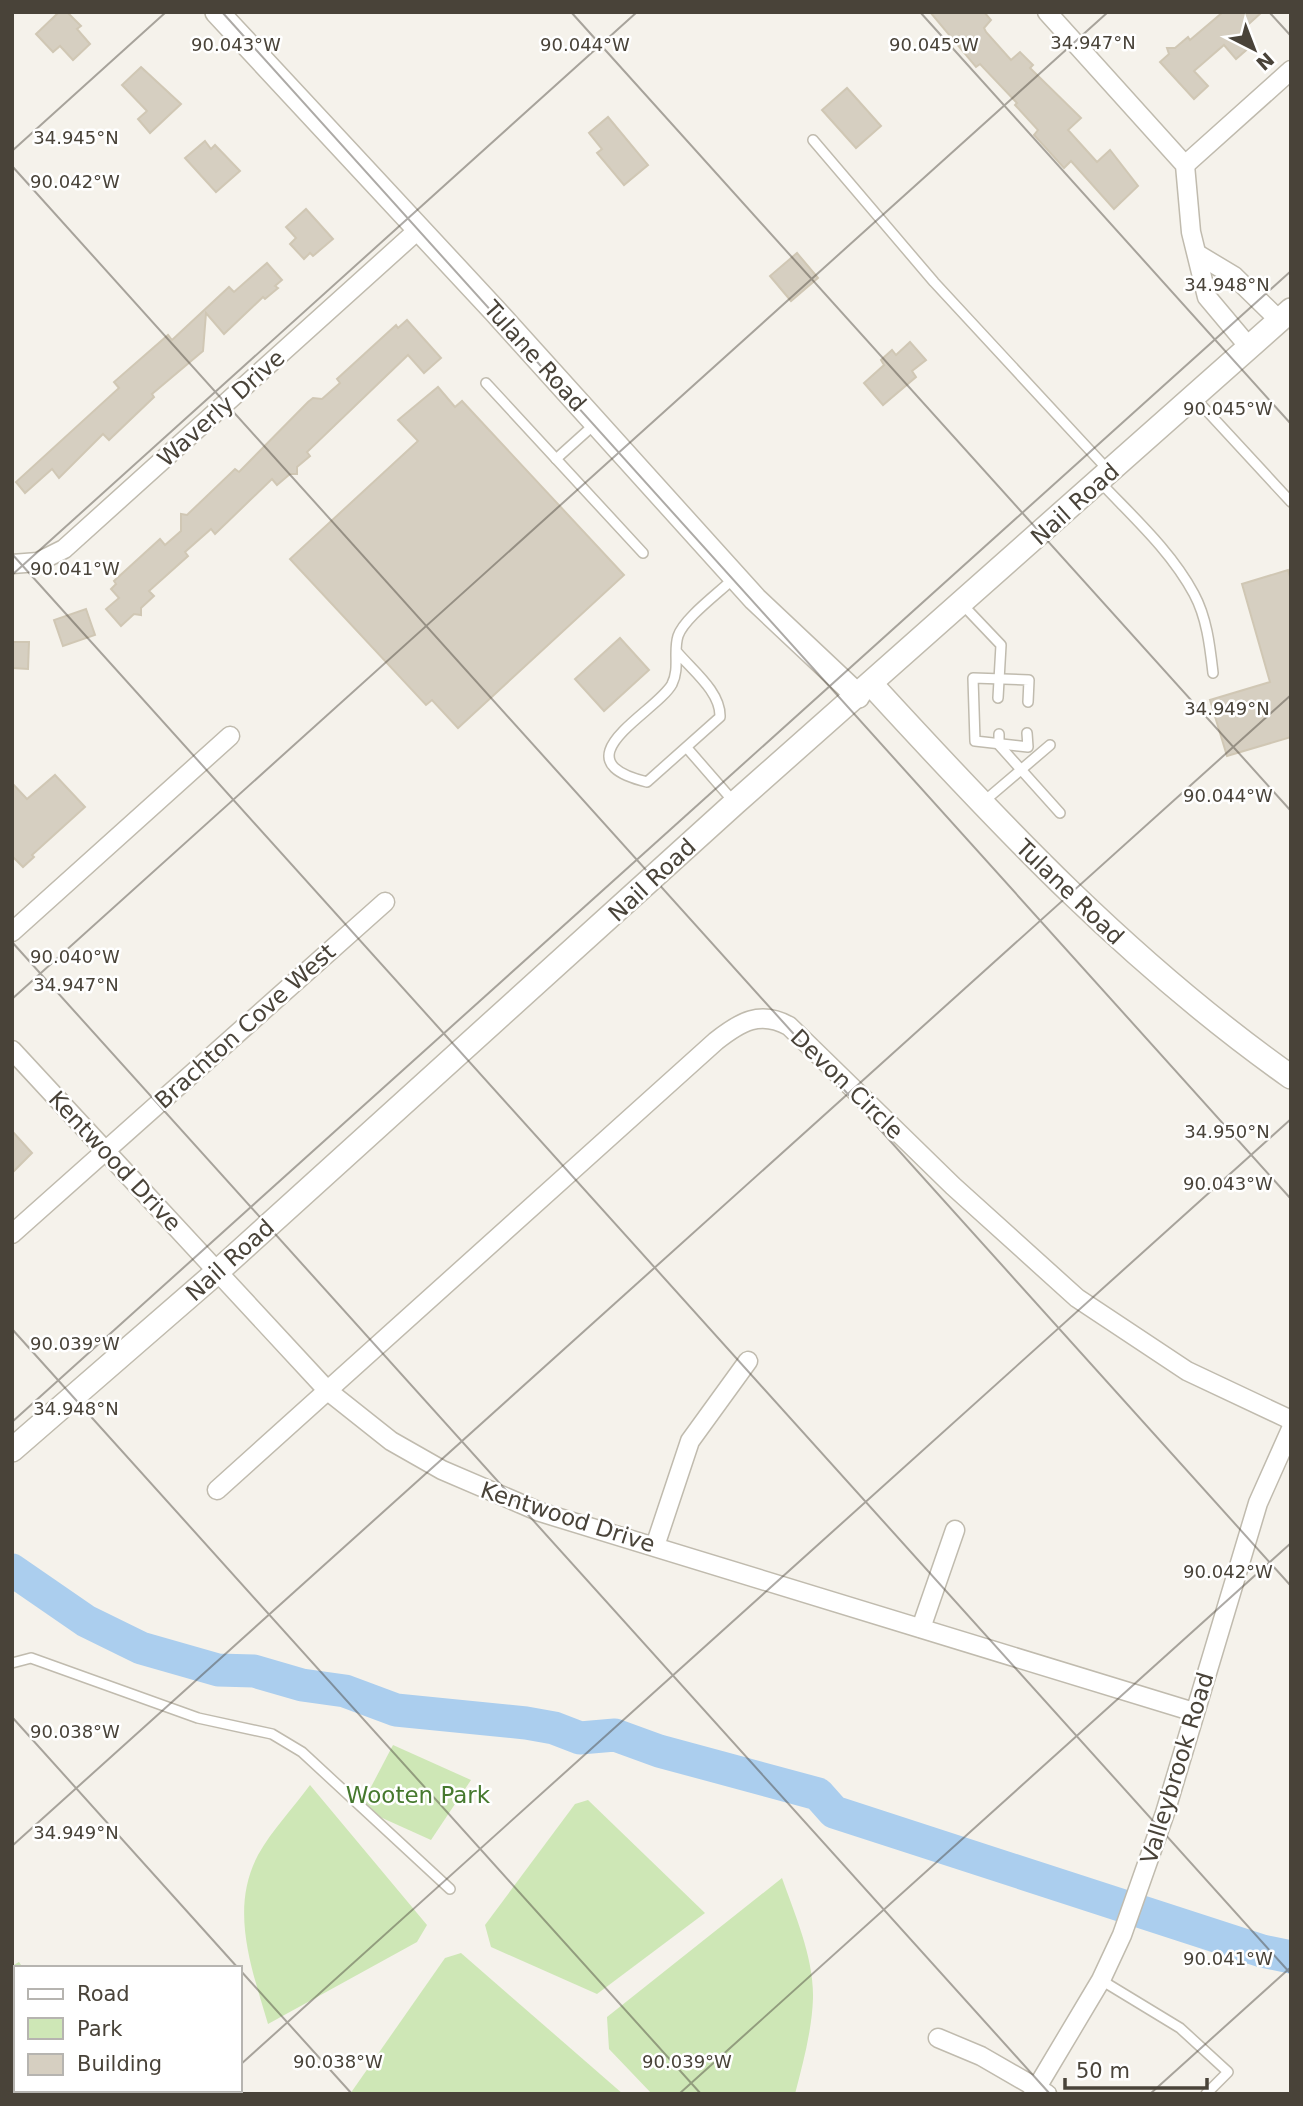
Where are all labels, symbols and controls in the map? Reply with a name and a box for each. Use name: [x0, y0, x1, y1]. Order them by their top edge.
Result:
north arrow: [1219, 14, 1289, 84]
text: 34.947°N: [1050, 32, 1136, 53]
text: 90.043°W: [191, 34, 281, 55]
text: 90.044°W: [540, 34, 630, 55]
text: 90.045°W: [889, 34, 979, 55]
text: N: [1252, 48, 1279, 75]
text: 34.945°N: [33, 127, 119, 148]
text: 90.042°W: [30, 171, 120, 192]
text: 34.948°N: [1184, 274, 1270, 295]
street label: Tulane Road: [478, 295, 591, 416]
street label: Waverly Drive: [152, 344, 290, 472]
text: 90.045°W: [1183, 398, 1273, 419]
street label: Nail Road: [1026, 458, 1124, 550]
text: 90.041°W: [30, 558, 120, 579]
text: 34.949°N: [1184, 698, 1270, 719]
text: 90.044°W: [1183, 785, 1273, 806]
street label: Nail Road: [603, 833, 701, 927]
street label: Tulane Road: [1010, 834, 1129, 950]
street label: Brachton Cove West: [150, 938, 340, 1114]
text: 90.040°W: [30, 946, 120, 967]
text: 34.947°N: [33, 974, 119, 995]
street label: Devon Circle: [785, 1024, 909, 1144]
street label: Kentwood Drive: [43, 1086, 187, 1236]
text: 34.950°N: [1184, 1121, 1270, 1142]
text: 90.043°W: [1183, 1173, 1273, 1194]
street label: Nail Road: [181, 1214, 279, 1306]
text: 90.039°W: [30, 1333, 120, 1354]
text: 34.948°N: [33, 1398, 119, 1419]
street label: Kentwood Drive: [477, 1477, 659, 1557]
text: 90.042°W: [1183, 1561, 1273, 1582]
street label: Valleybrook Road: [1136, 1669, 1218, 1867]
text: 90.038°W: [30, 1721, 120, 1742]
park label: Wooten Park: [346, 1782, 491, 1808]
text: 34.949°N: [33, 1822, 119, 1843]
text: 90.041°W: [1183, 1948, 1273, 1969]
legend: [14, 1966, 242, 2092]
text: Road: [77, 1982, 130, 2006]
text: Park: [77, 2017, 123, 2041]
scale bar: [1065, 2046, 1207, 2090]
text: 90.038°W: [293, 2051, 383, 2072]
text: 90.039°W: [642, 2051, 732, 2072]
text: Building: [77, 2052, 162, 2076]
text: 50 m: [1076, 2059, 1130, 2083]

